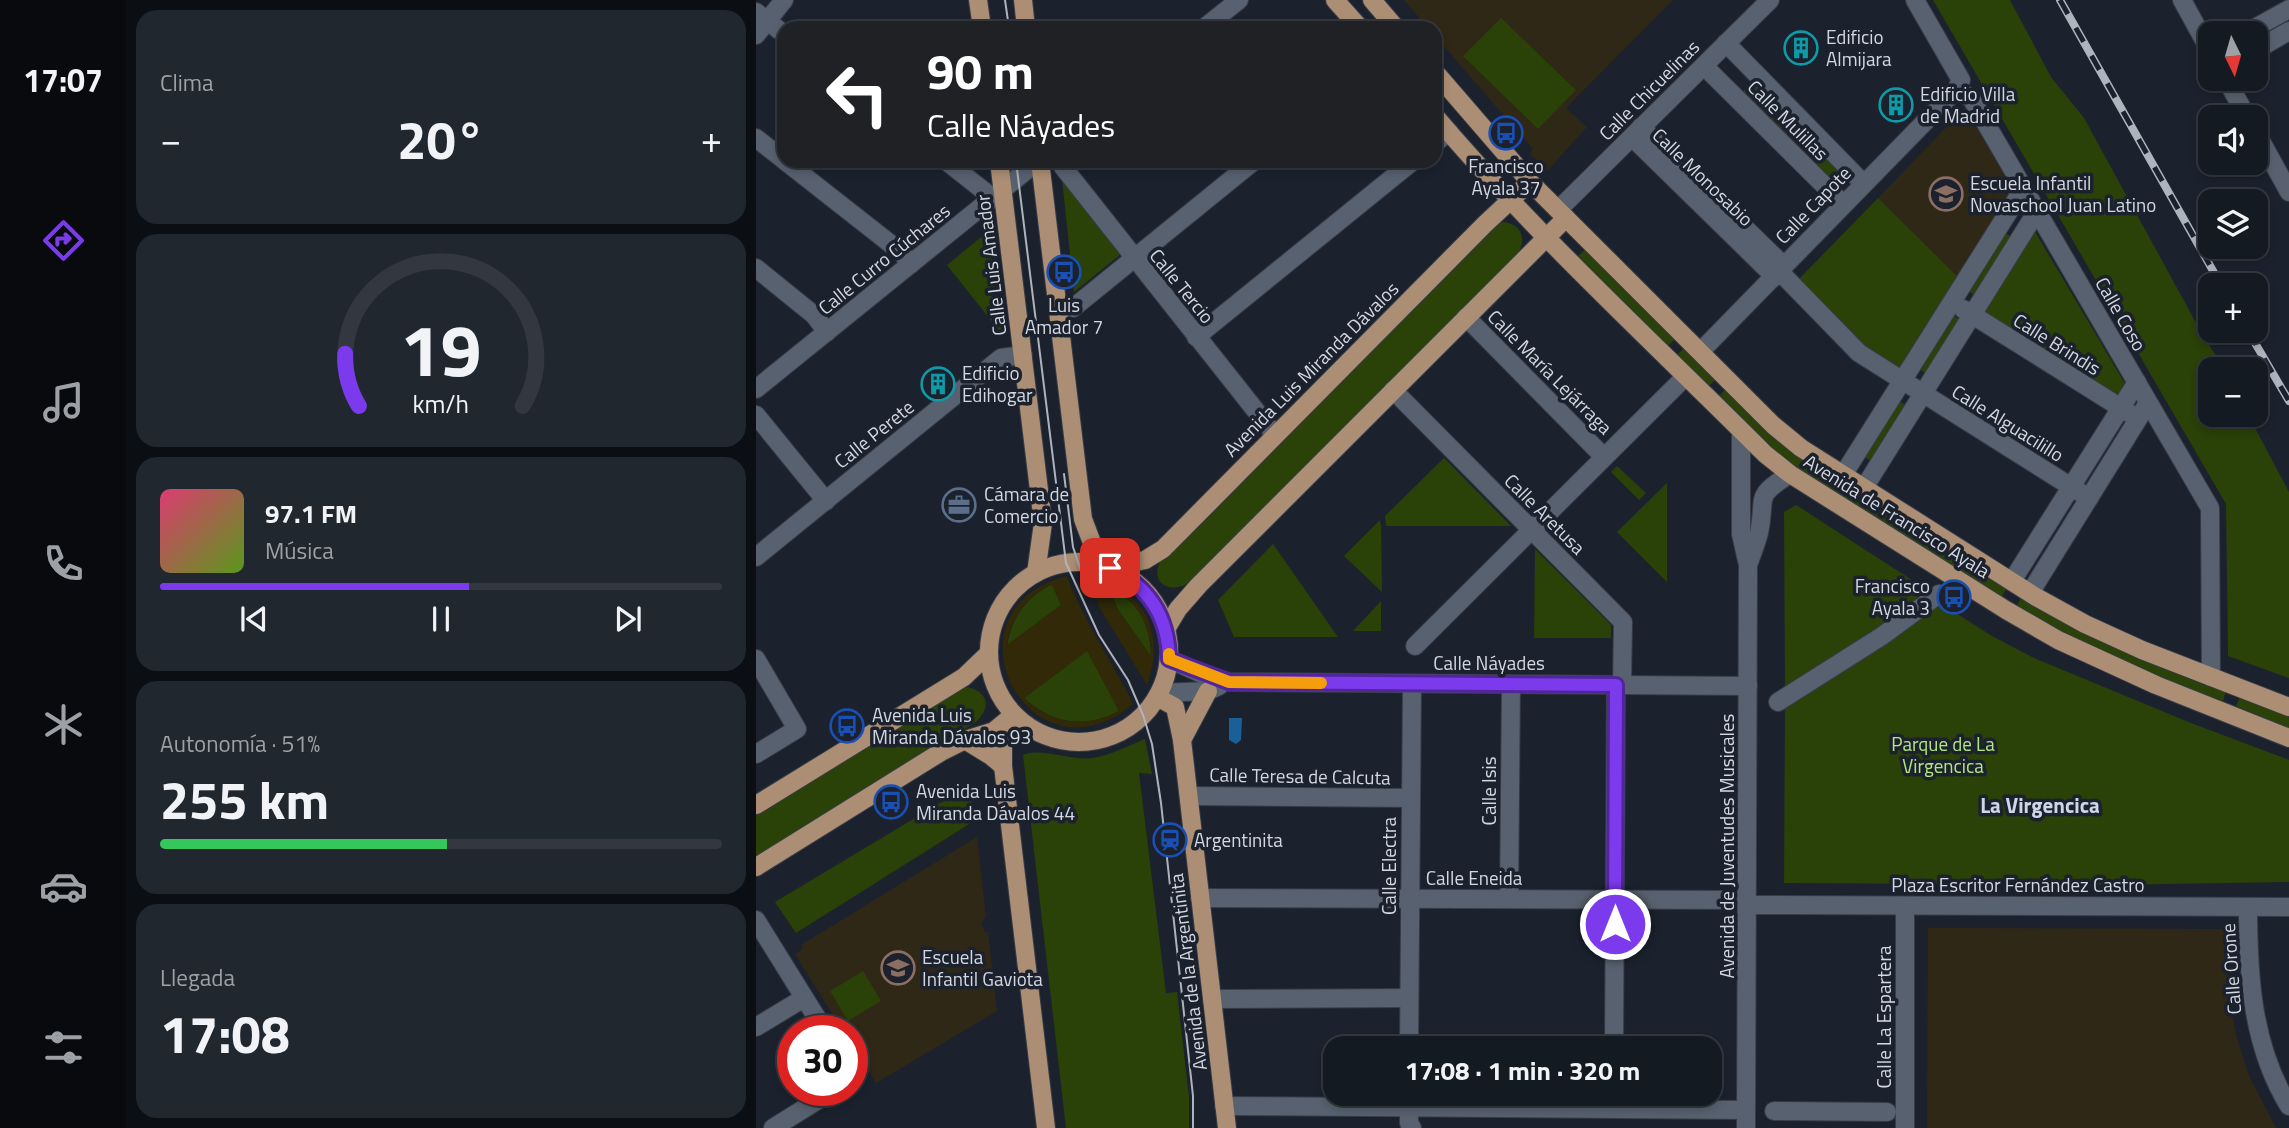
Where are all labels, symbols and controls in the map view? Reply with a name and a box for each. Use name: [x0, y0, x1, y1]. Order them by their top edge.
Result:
north arrow: [2198, 21, 2268, 91]
map controls: [2198, 21, 2268, 427]
place label: Edificio Almijara: [1826, 22, 1892, 73]
building icon: Edificio Almijara: [1782, 29, 1820, 67]
text: 90 m: [927, 33, 1034, 108]
street label: Calle Chicuelinas: [1592, 33, 1706, 147]
icon: left: [812, 49, 903, 140]
text: 17:07: [23, 56, 103, 104]
text: Clima: [160, 65, 214, 100]
street label: Calle Mulillas: [1741, 73, 1836, 167]
place label: Edificio Villa de Madrid: [1920, 79, 2016, 130]
building icon: Edificio Villa de Madrid: [1877, 86, 1915, 124]
text: 20°: [397, 100, 485, 179]
text: Calle Náyades: [927, 101, 1115, 149]
button: sound: [2198, 105, 2268, 175]
text: −: [160, 110, 181, 168]
text: +: [701, 110, 722, 168]
bus stop icon: Francisco Ayala 37: [1487, 114, 1525, 152]
street label: Calle Monosabio: [1646, 121, 1761, 233]
place label: Francisco Ayala 37: [1468, 151, 1544, 202]
street label: Calle Capote: [1768, 159, 1857, 250]
place label: Escuela Infantil Novaschool Juan Latino: [1970, 168, 2156, 219]
school or university icon: Escuela Infantil Novaschool Juan Latino: [1927, 175, 1965, 213]
button: layers: [2198, 189, 2268, 259]
street label: Calle Luis Amador: [967, 192, 1014, 337]
street label: Calle Curro Cúchares: [811, 196, 956, 321]
icon: directions: [39, 216, 88, 265]
street label: Calle Tercio: [1143, 242, 1222, 329]
bus stop icon: Luis Amador 7: [1045, 253, 1083, 291]
street label: Calle Coso: [2089, 271, 2154, 356]
button: +: [2198, 273, 2268, 343]
street label: Avenida Luis Miranda Dávalos: [1216, 274, 1405, 463]
place label: Luis Amador 7: [1025, 290, 1103, 341]
text: 19: [400, 295, 482, 405]
street label: Calle María Lejárraga: [1481, 303, 1620, 441]
street label: Calle Brindis: [2008, 305, 2107, 382]
button: −: [2198, 357, 2268, 427]
place label: Edificio Edihogar: [962, 358, 1033, 409]
building icon: Edificio Edihogar: [919, 365, 957, 403]
street label: Calle Alguacilillo: [1947, 377, 2070, 469]
icon: music: [39, 378, 88, 427]
text: km/h: [413, 385, 469, 423]
street label: Calle Perete: [827, 392, 920, 475]
street label: Avenida de Francisco Ayala: [1799, 446, 1996, 585]
street label: Calle Aretusa: [1498, 466, 1593, 561]
place label: Cámara de Comercio: [984, 479, 1069, 530]
office icon: Cámara de Comercio: [940, 486, 978, 524]
text: 97.1 FM: [265, 494, 357, 533]
text: Música: [265, 533, 334, 568]
pin: [1080, 538, 1140, 598]
icon: phone: [39, 539, 88, 588]
icon: arrive: [1091, 549, 1129, 587]
place label: Francisco Ayala 3: [1855, 571, 1930, 622]
bus stop icon: Francisco Ayala 3: [1935, 578, 1973, 616]
icon: previous: [235, 600, 273, 638]
icon: pause: [422, 600, 460, 638]
icon: next: [609, 600, 647, 638]
street label: Calle Náyades: [1433, 648, 1545, 677]
icon: climate: [39, 700, 88, 749]
place label: Avenida Luis Miranda Dávalos 93: [872, 700, 1031, 751]
bus stop icon: Avenida Luis Miranda Dávalos 93: [828, 707, 866, 745]
street label: Avenida de Juventudes Musicales: [1712, 713, 1741, 978]
text: Autonomía · 51%: [160, 726, 320, 761]
park label: Parque de La Virgencica: [1891, 729, 1995, 780]
street label: Calle Isis: [1474, 756, 1503, 825]
street label: Calle Teresa de Calcuta: [1209, 759, 1391, 792]
text: 255 km: [160, 760, 329, 839]
place label: Avenida Luis Miranda Dávalos 44: [916, 776, 1075, 827]
bus stop icon: Avenida Luis Miranda Dávalos 44: [872, 783, 910, 821]
district label: La Virgencica: [1980, 789, 2100, 821]
street label: Calle Electra: [1374, 817, 1403, 915]
station icon: Argentinita: [1151, 821, 1189, 859]
place label: Argentinita: [1194, 825, 1283, 854]
icon: car: [39, 862, 88, 911]
street label: Calle Eneida: [1426, 863, 1523, 892]
street label: Plaza Escritor Fernández Castro: [1891, 870, 2145, 899]
street label: Avenida de la Argentinita: [1161, 871, 1214, 1072]
position arrow: [1578, 887, 1652, 961]
street label: Calle Orone: [2213, 923, 2248, 1016]
place label: Escuela Infantil Gaviota: [922, 942, 1043, 993]
street label: Calle La Espartera: [1869, 945, 1898, 1089]
school or university icon: Escuela Infantil Gaviota: [879, 949, 917, 987]
text: Llegada: [160, 960, 235, 995]
text: 17:08: [160, 994, 290, 1073]
speed limit sign: 30: [777, 1015, 868, 1106]
icon: filters: [39, 1023, 88, 1072]
text: 17:08 · 1 min · 320 m: [1405, 1051, 1640, 1090]

